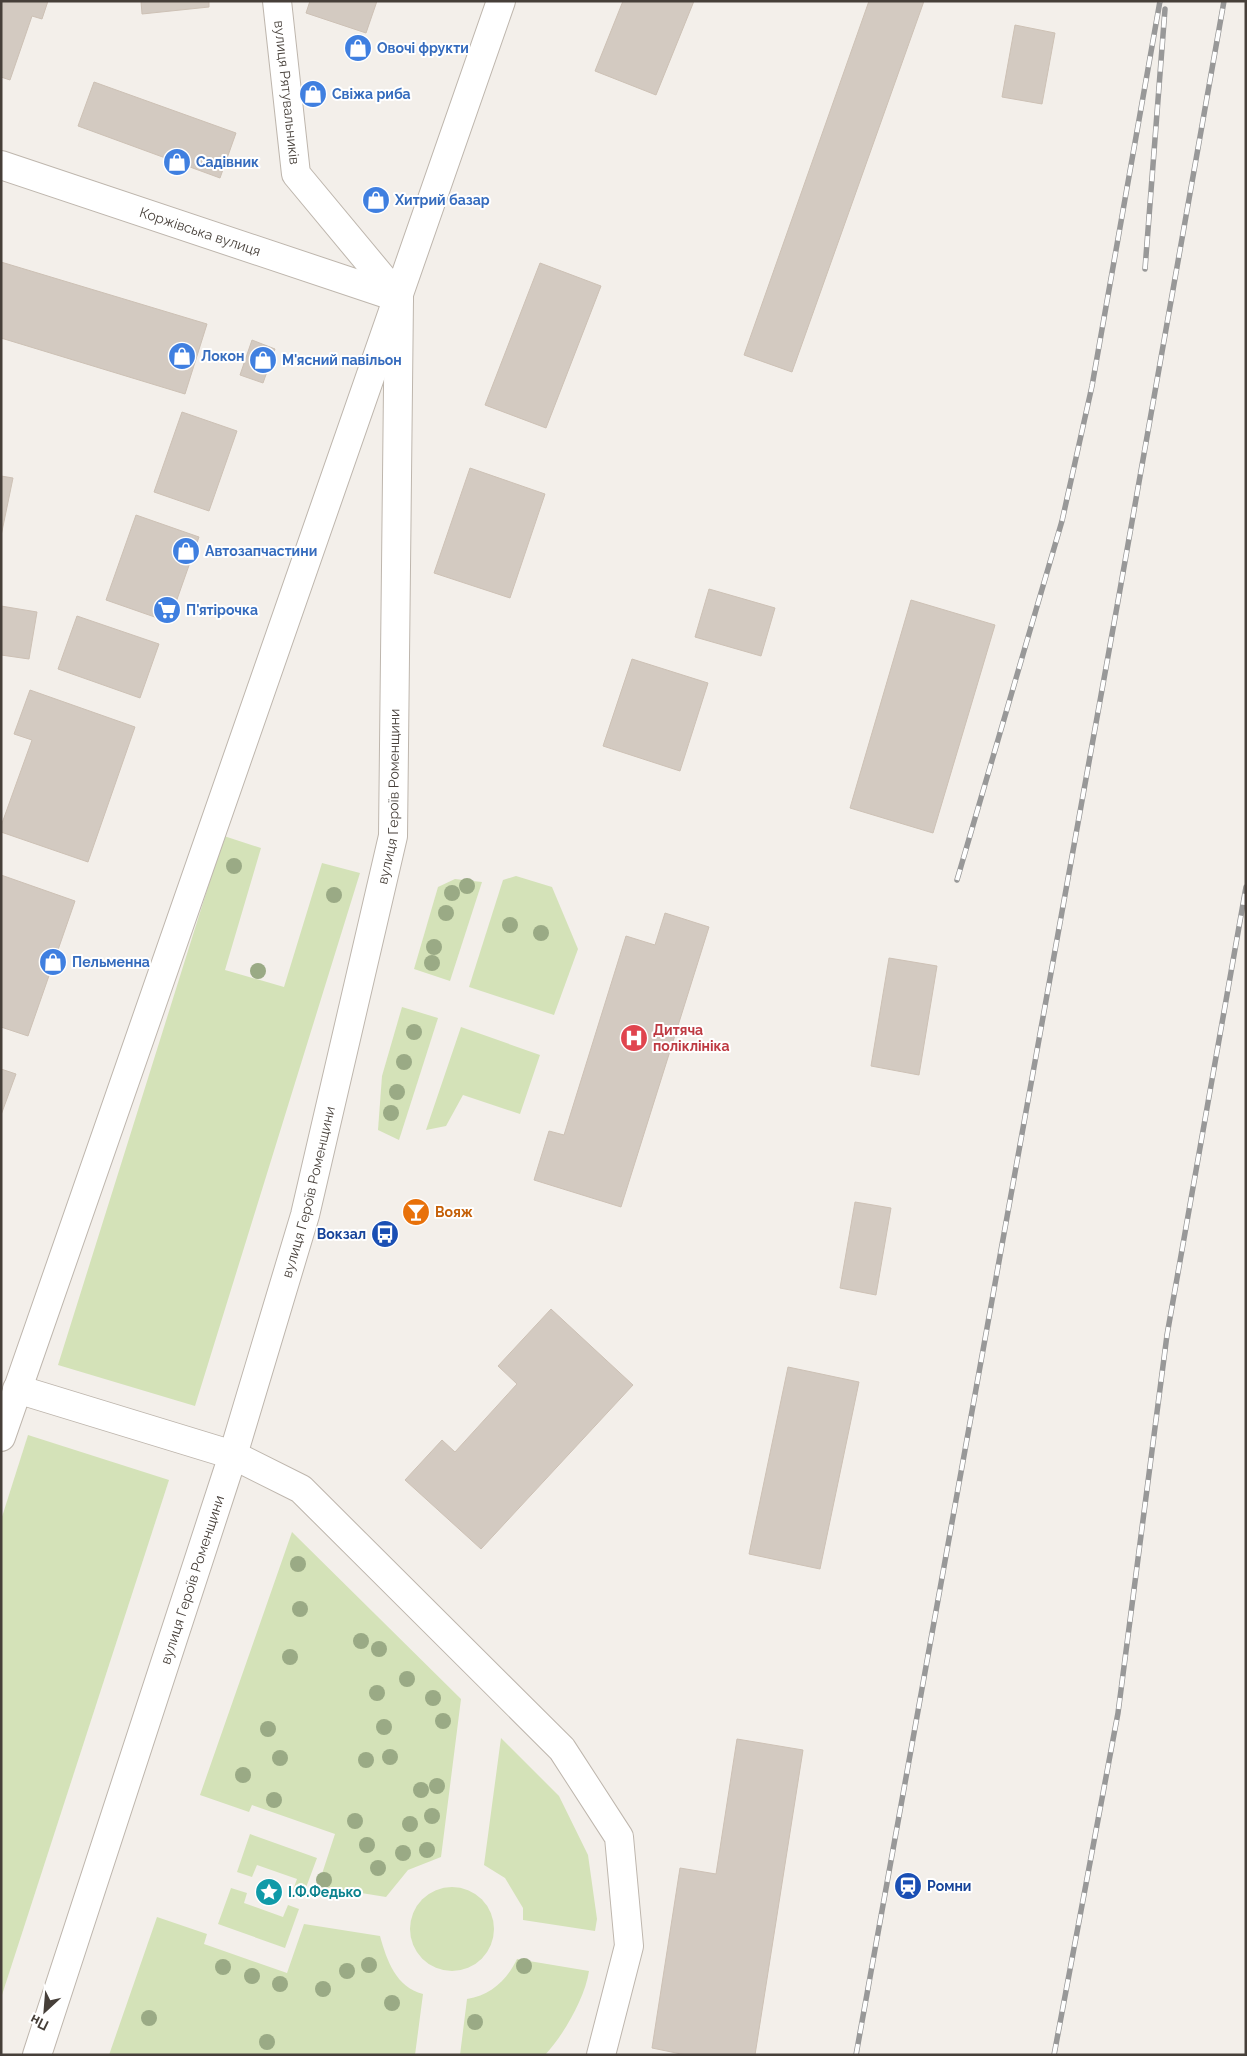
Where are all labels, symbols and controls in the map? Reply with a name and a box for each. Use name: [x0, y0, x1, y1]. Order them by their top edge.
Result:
street label: вулиця Рятувальників: [271, 20, 303, 165]
shop icon: Овочі фрукти: [343, 33, 373, 63]
place label: Овочі фрукти: [377, 40, 469, 56]
shop icon: Свіжа риба: [298, 79, 328, 109]
place label: Свіжа риба: [332, 86, 411, 102]
shop icon: Садівник: [162, 147, 192, 177]
place label: Садівник: [196, 154, 259, 170]
shop icon: Хитрий базар: [361, 185, 391, 215]
place label: Хитрий базар: [394, 192, 490, 208]
street label: Коржівська вулиця: [137, 204, 263, 259]
shop icon: Локон: [167, 341, 197, 371]
shop icon: М'ясний павільон: [248, 345, 278, 375]
place label: Локон: [201, 348, 244, 364]
place label: М'ясний павільон: [282, 352, 402, 368]
shop icon: Автозапчастини: [171, 536, 201, 566]
place label: Автозапчастини: [205, 543, 317, 559]
supermarket icon: П'ятірочка: [152, 595, 182, 625]
place label: П'ятірочка: [186, 602, 258, 618]
street label: вулиця Героїв Роменщини: [374, 708, 402, 886]
shop icon: Пельменна: [38, 947, 68, 977]
place label: Пельменна: [72, 954, 150, 970]
place label: Дитяча поліклініка: [653, 1022, 730, 1054]
hospital icon: Дитяча поліклініка: [619, 1023, 649, 1053]
street label: вулиця Героїв Роменщини: [279, 1105, 338, 1280]
bar icon: Вояж: [401, 1197, 431, 1227]
place label: Вояж: [435, 1204, 473, 1220]
bus stop icon: Вокзал: [370, 1219, 400, 1249]
place label: Вокзал: [317, 1226, 366, 1242]
street label: вулиця Героїв Роменщини: [157, 1493, 227, 1666]
station icon: Ромни: [893, 1871, 923, 1901]
place icon: І.Ф.Федько: [254, 1877, 284, 1907]
place label: Ромни: [927, 1878, 971, 1894]
place label: І.Ф.Федько: [288, 1884, 362, 1900]
north arrow: [20, 1986, 70, 2036]
text: Пн: [27, 2011, 51, 2034]

